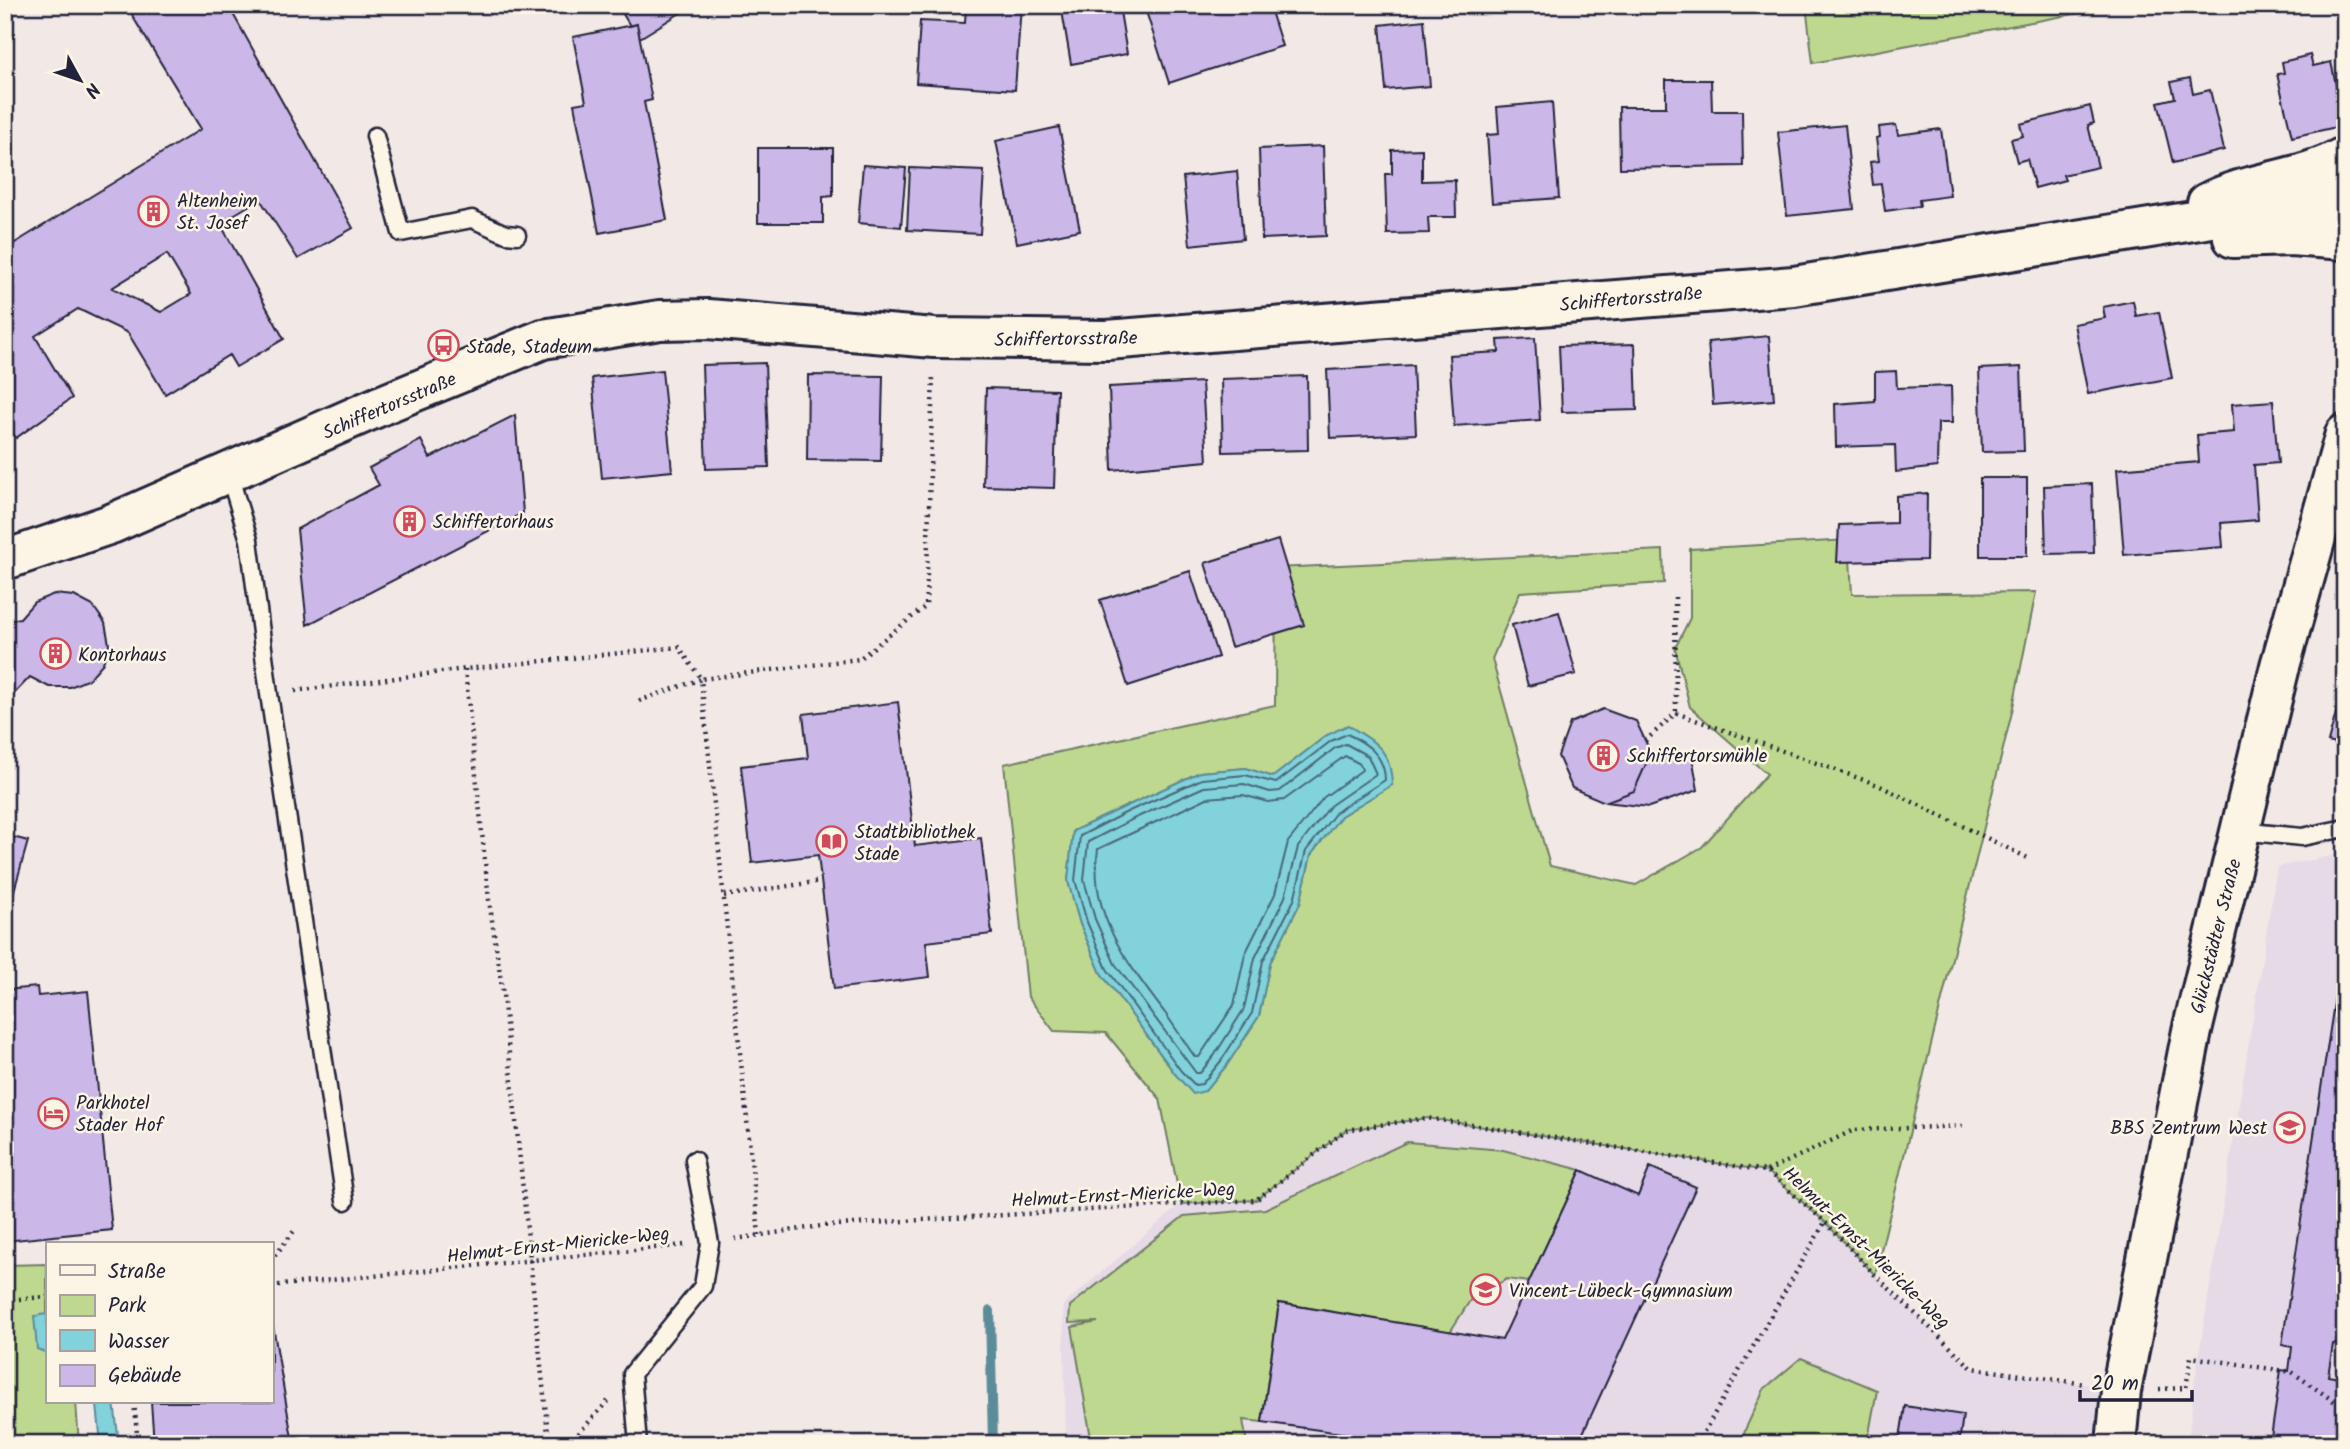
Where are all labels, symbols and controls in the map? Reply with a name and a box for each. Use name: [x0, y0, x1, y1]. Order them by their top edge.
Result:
north arrow: [46, 46, 116, 116]
text: N: [76, 75, 107, 104]
place label: Altenheim St. Josef: [177, 187, 258, 239]
building icon: Altenheim St. Josef: [137, 194, 171, 228]
street label: Schiffertorsstraße: [1559, 279, 1704, 321]
street label: Schiffertorsstraße: [994, 324, 1138, 356]
bus stop icon: Stade, Stadeum: [427, 329, 461, 363]
place label: Stade, Stadeum: [467, 333, 592, 363]
street label: Schiffertorsstraße: [318, 365, 462, 449]
building icon: Schiffertorhaus: [393, 504, 427, 538]
place label: Schiffertorhaus: [433, 508, 554, 538]
building icon: Kontorhaus: [38, 637, 72, 671]
place label: Kontorhaus: [78, 641, 167, 671]
building icon: Schiffertorsmühle: [1587, 738, 1621, 772]
place label: Schiffertorsmühle: [1627, 742, 1768, 772]
place label: Stadtbibliothek Stade: [855, 818, 976, 870]
library icon: Stadtbibliothek Stade: [815, 825, 849, 859]
street label: Glückstädter Straße: [2183, 855, 2251, 1017]
place label: Parkhotel Stader Hof: [76, 1089, 165, 1141]
hotel icon: Parkhotel Stader Hof: [36, 1096, 70, 1130]
school or university icon: BBS Zentrum West: [2273, 1110, 2307, 1144]
place label: BBS Zentrum West: [2110, 1114, 2268, 1144]
street label: Helmut-Ernst-Miericke-Weg: [1775, 1160, 1957, 1337]
street label: Helmut-Ernst-Miericke-Weg: [1011, 1175, 1236, 1217]
street label: Helmut-Ernst-Miericke-Weg: [445, 1219, 671, 1273]
legend: [46, 1242, 273, 1404]
text: Straße: [108, 1256, 166, 1289]
school or university icon: Vincent-Lübeck-Gymnasium: [1469, 1273, 1503, 1307]
place label: Vincent-Lübeck-Gymnasium: [1509, 1277, 1733, 1307]
text: Park: [108, 1290, 146, 1323]
text: Wasser: [108, 1326, 170, 1359]
scale bar: [2080, 1358, 2192, 1402]
text: Gebäude: [108, 1360, 182, 1393]
text: 20 m: [2091, 1368, 2139, 1401]

